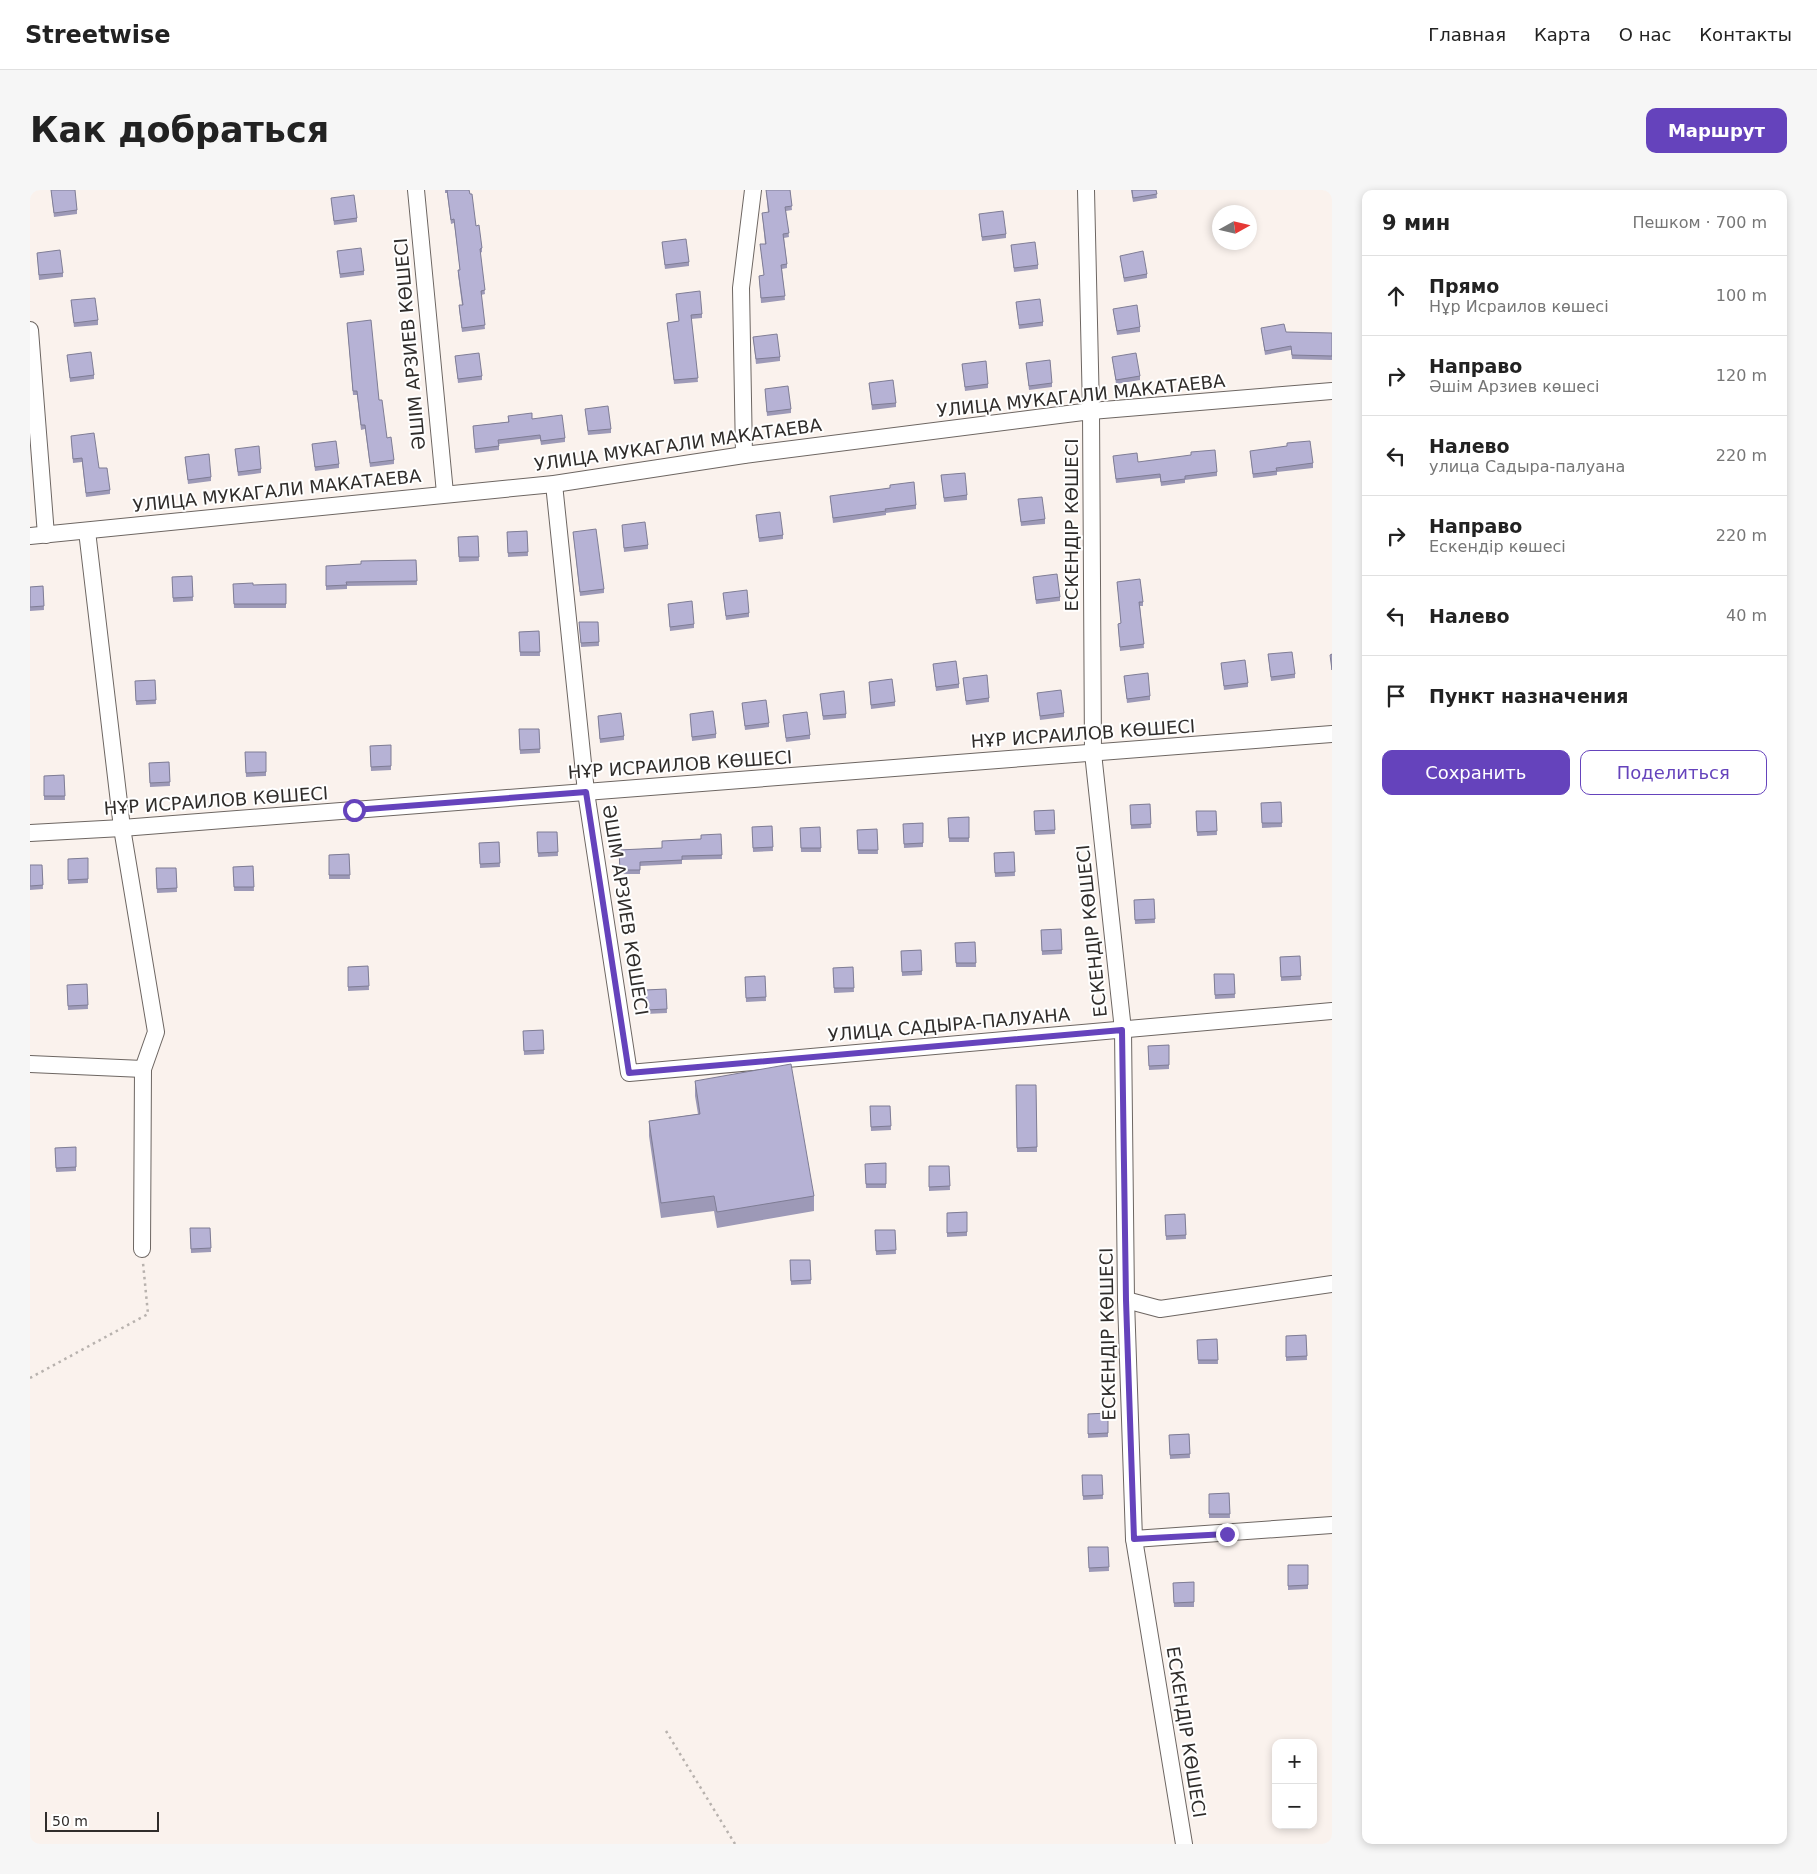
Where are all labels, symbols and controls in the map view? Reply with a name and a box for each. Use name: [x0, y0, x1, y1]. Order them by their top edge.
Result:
text: Streetwise: [25, 21, 171, 49]
text: Главная: [1428, 24, 1506, 45]
text: Карта: [1534, 24, 1591, 45]
text: О нас: [1619, 24, 1671, 45]
text: Контакты: [1699, 24, 1792, 45]
button: Маршрут: [1646, 108, 1787, 153]
text: Как добраться: [30, 110, 329, 150]
north arrow: [1212, 205, 1257, 250]
text: 9 мин: [1382, 211, 1450, 235]
text: Пешком · 700 m: [1632, 213, 1767, 232]
street label: ӘШІМ АРЗИЕВ КӨШЕСІ: [390, 237, 429, 451]
text: Прямо: [1429, 275, 1499, 297]
icon: ahead: [1382, 282, 1410, 310]
text: 100 m: [1716, 286, 1767, 305]
text: Нұр Исраилов көшесі: [1429, 297, 1609, 316]
text: Направо: [1429, 355, 1522, 377]
icon: right: [1382, 362, 1410, 390]
text: 120 m: [1716, 366, 1767, 385]
street label: УЛИЦА МУКАГАЛИ МАКАТАЕВА: [936, 370, 1227, 421]
text: Әшім Арзиев көшесі: [1429, 377, 1599, 396]
street label: УЛИЦА МУКАГАЛИ МАКАТАЕВА: [533, 414, 824, 475]
text: Налево: [1429, 435, 1510, 457]
street label: ЕСКЕНДІР КӨШЕСІ: [1061, 438, 1082, 612]
icon: left: [1382, 442, 1410, 470]
text: 220 m: [1716, 446, 1767, 465]
text: улица Садыра-палуана: [1429, 457, 1625, 476]
street label: УЛИЦА МУКАГАЛИ МАКАТАЕВА: [132, 465, 423, 516]
text: Направо: [1429, 515, 1522, 537]
icon: right: [1382, 522, 1410, 550]
text: 220 m: [1716, 526, 1767, 545]
text: Ескендір көшесі: [1429, 537, 1566, 556]
icon: left: [1382, 602, 1410, 630]
text: Налево: [1429, 605, 1510, 627]
text: 40 m: [1726, 606, 1767, 625]
icon: arrive: [1382, 682, 1410, 710]
text: Пункт назначения: [1429, 685, 1628, 707]
street label: НҰР ИСРАИЛОВ КӨШЕСІ: [970, 715, 1196, 752]
street label: НҰР ИСРАИЛОВ КӨШЕСІ: [567, 746, 793, 783]
button: Сохранить: [1382, 750, 1570, 795]
button: Поделиться: [1580, 750, 1767, 795]
street label: НҰР ИСРАИЛОВ КӨШЕСІ: [103, 782, 329, 819]
route start: [343, 799, 366, 822]
street label: ӘШІМ АРЗИЕВ КӨШЕСІ: [598, 803, 653, 1017]
street label: ЕСКЕНДІР КӨШЕСІ: [1072, 844, 1111, 1018]
street label: УЛИЦА САДЫРА-ПАЛУАНА: [827, 1003, 1072, 1046]
street label: ЕСКЕНДІР КӨШЕСІ: [1095, 1247, 1120, 1421]
route end: [1216, 1523, 1239, 1546]
street label: ЕСКЕНДІР КӨШЕСІ: [1163, 1645, 1210, 1819]
map controls: [1272, 1739, 1317, 1829]
button: +: [1272, 1739, 1317, 1784]
button: −: [1272, 1784, 1317, 1829]
scale bar: [45, 1809, 159, 1832]
text: 50 m: [52, 1813, 88, 1829]

